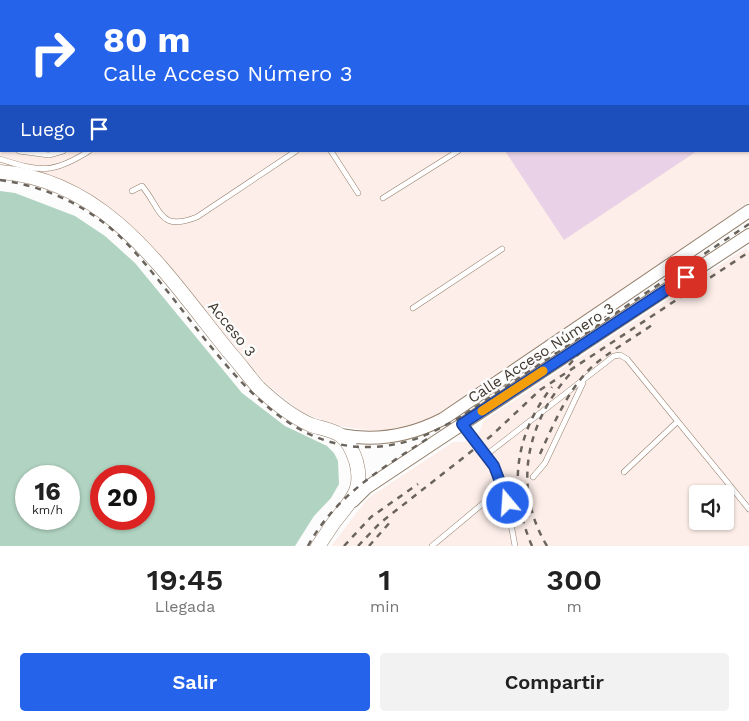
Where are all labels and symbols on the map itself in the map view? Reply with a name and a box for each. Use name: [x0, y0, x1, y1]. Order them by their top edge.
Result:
pin: [665, 256, 707, 298]
street label: Acceso 3: [204, 298, 260, 360]
street label: Calle Acceso Número 3: [465, 299, 617, 407]
speed limit sign: 20: [90, 465, 155, 530]
position arrow: [481, 476, 533, 528]

